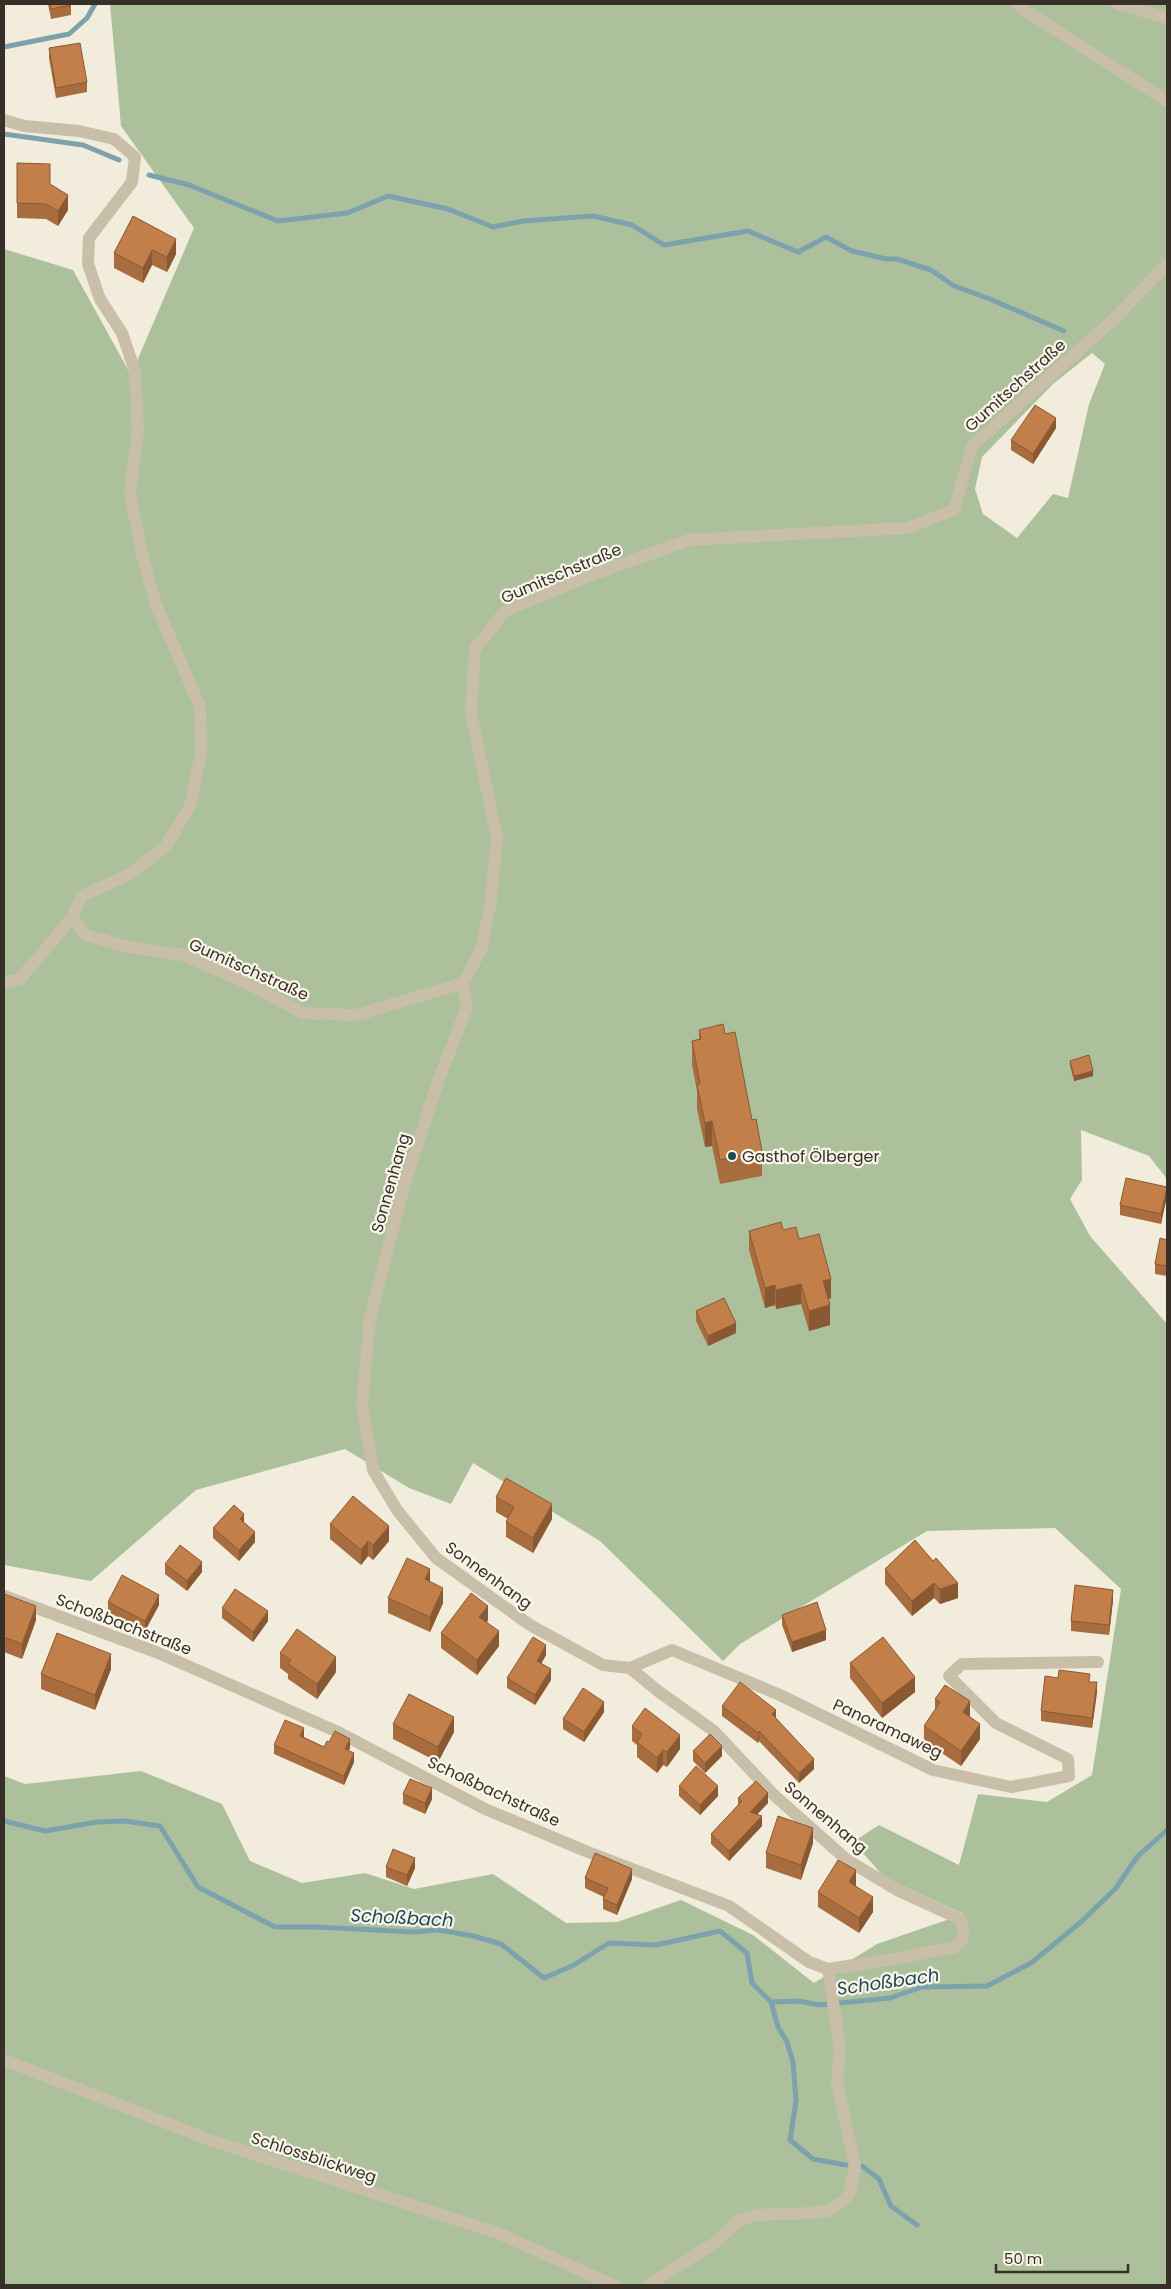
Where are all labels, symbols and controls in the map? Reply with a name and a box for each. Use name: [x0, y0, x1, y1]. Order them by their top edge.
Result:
street label: Gumitschstraße: [960, 334, 1071, 437]
street label: Gumitschstraße: [497, 538, 625, 609]
street label: Gumitschstraße: [185, 933, 312, 1006]
street label: Sonnenhang: [365, 1131, 416, 1236]
place label: Gasthof Ölberger: [742, 1145, 879, 1168]
marker: Gasthof Ölberger: [726, 1150, 738, 1162]
street label: Sonnenhang: [441, 1536, 537, 1615]
street label: Schoßbachstraße: [53, 1588, 195, 1661]
street label: Panoramaweg: [829, 1693, 946, 1764]
street label: Schoßbachstraße: [424, 1751, 564, 1832]
street label: Sonnenhang: [779, 1776, 872, 1859]
water label: Schoßbach: [350, 1902, 454, 1933]
water label: Schoßbach: [835, 1962, 941, 2001]
street label: Schlossblickweg: [248, 2126, 380, 2189]
scale bar: [996, 2242, 1128, 2274]
text: 50 m: [1004, 2248, 1042, 2269]

